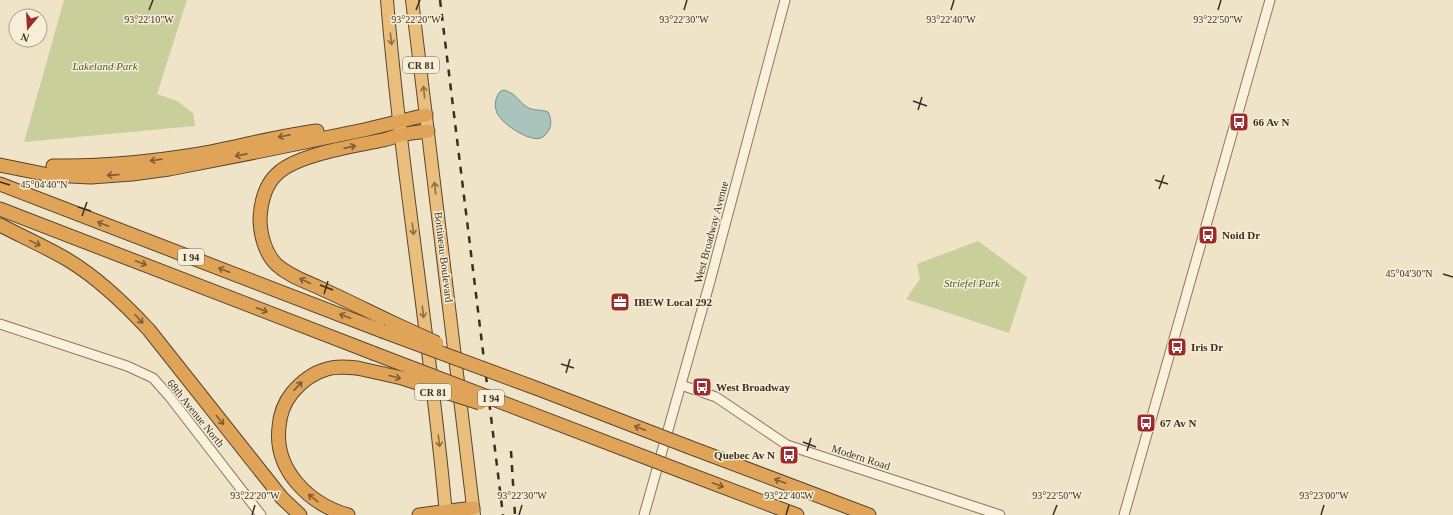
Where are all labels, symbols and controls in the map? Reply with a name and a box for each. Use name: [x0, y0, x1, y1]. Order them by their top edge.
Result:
north arrow: [8, 8, 48, 48]
text: 93°22'10"W: [124, 14, 174, 25]
text: 93°22'20"W: [391, 14, 441, 25]
text: 93°22'30"W: [659, 14, 709, 25]
text: 93°22'40"W: [926, 14, 976, 25]
text: 93°22'50"W: [1193, 14, 1243, 25]
text: N: [19, 31, 31, 44]
one-way arrow: [387, 32, 394, 45]
road number: CR 81: [403, 57, 439, 73]
park label: Lakeland Park: [71, 60, 139, 72]
one-way arrow: [420, 86, 427, 99]
bus stop icon: 66 Av N: [1228, 111, 1250, 133]
place label: 66 Av N: [1253, 116, 1290, 128]
one-way arrow: [278, 132, 291, 140]
one-way arrow: [344, 143, 357, 151]
one-way arrow: [235, 151, 248, 159]
one-way arrow: [150, 156, 163, 164]
one-way arrow: [107, 171, 120, 179]
text: 45°04'40"N: [20, 179, 68, 190]
street label: West Broadway Avenue: [692, 180, 730, 284]
one-way arrow: [431, 182, 439, 195]
street label: Bottineau Boulevard: [432, 211, 456, 304]
one-way arrow: [97, 219, 109, 227]
one-way arrow: [409, 222, 417, 235]
bus stop icon: Noid Dr: [1197, 224, 1219, 246]
place label: Noid Dr: [1222, 229, 1260, 241]
one-way arrow: [29, 239, 41, 247]
road number: I 94: [178, 249, 204, 265]
one-way arrow: [134, 260, 146, 268]
one-way arrow: [219, 265, 231, 273]
text: 45°04'30"N: [1385, 268, 1433, 279]
one-way arrow: [300, 277, 312, 284]
park label: Striefel Park: [944, 277, 1001, 289]
office icon: IBEW Local 292: [609, 291, 631, 313]
place label: IBEW Local 292: [634, 296, 713, 308]
one-way arrow: [420, 305, 427, 318]
one-way arrow: [256, 307, 268, 315]
one-way arrow: [340, 312, 352, 320]
one-way arrow: [134, 314, 144, 324]
bus stop icon: Iris Dr: [1166, 336, 1188, 358]
place label: Iris Dr: [1191, 341, 1223, 353]
one-way arrow: [389, 373, 402, 381]
bus stop icon: West Broadway: [691, 376, 713, 398]
street label: 68th Avenue North: [165, 377, 227, 450]
one-way arrow: [293, 381, 303, 391]
place label: West Broadway: [716, 381, 791, 393]
road number: CR 81: [415, 384, 451, 400]
road number: I 94: [478, 390, 504, 406]
bus stop icon: 67 Av N: [1135, 412, 1157, 434]
one-way arrow: [216, 415, 225, 426]
place label: 67 Av N: [1160, 417, 1197, 429]
one-way arrow: [634, 423, 646, 431]
one-way arrow: [435, 434, 442, 447]
street label: Modern Road: [830, 442, 892, 472]
bus stop icon: Quebec Av N: [778, 444, 800, 466]
place label: Quebec Av N: [714, 449, 775, 461]
one-way arrow: [775, 477, 787, 485]
one-way arrow: [711, 481, 723, 489]
text: 93°22'20"W: [230, 490, 280, 501]
text: 93°22'30"W: [497, 490, 547, 501]
text: 93°22'40"W: [764, 490, 814, 501]
text: 93°22'50"W: [1032, 490, 1082, 501]
text: 93°23'00"W: [1299, 490, 1349, 501]
one-way arrow: [308, 494, 319, 503]

